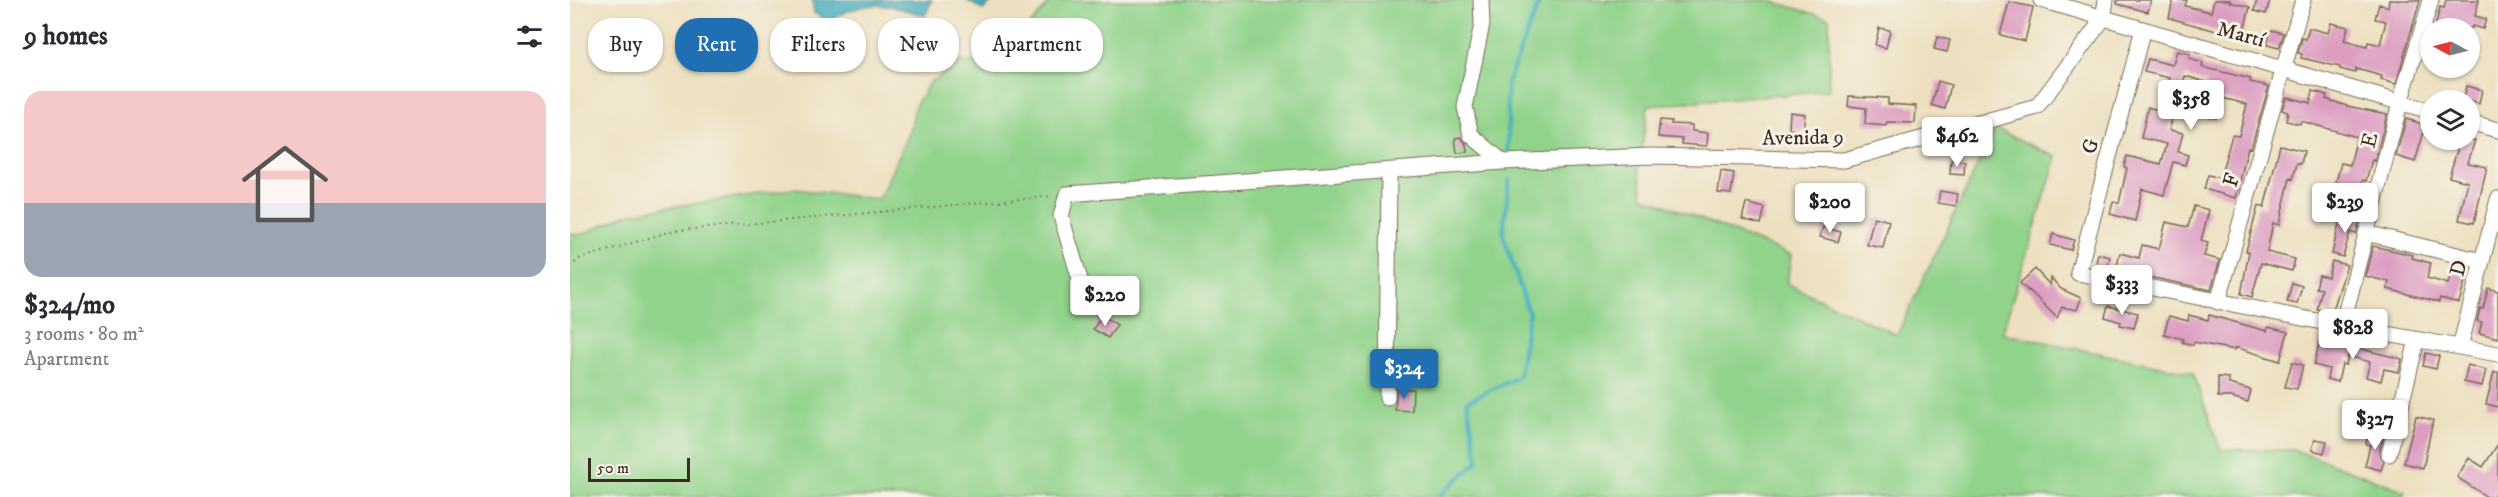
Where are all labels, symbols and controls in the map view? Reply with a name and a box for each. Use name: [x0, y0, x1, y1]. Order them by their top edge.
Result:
street label: Martí: [2214, 16, 2269, 54]
chip: Buy: [588, 18, 663, 72]
chip: Rent: [675, 18, 758, 72]
chip: Filters: [770, 18, 866, 72]
chip: New: [878, 18, 959, 72]
chip: Apartment: [971, 18, 1103, 72]
north arrow: [2420, 18, 2480, 78]
map controls: [2420, 18, 2480, 150]
text: 9 homes: [24, 20, 108, 53]
icon: filters: [513, 20, 546, 53]
pin: $358: [2155, 80, 2227, 131]
text: $358: [2172, 87, 2210, 112]
button: layers: [2420, 90, 2480, 150]
pin: $462: [1921, 117, 1993, 168]
street label: Avenida 9: [1762, 124, 1844, 152]
text: $462: [1936, 124, 1978, 149]
icon: home: [231, 130, 339, 238]
street label: E: [2356, 130, 2384, 151]
street label: G: [2077, 135, 2106, 157]
street label: F: [2218, 170, 2246, 190]
pin: $200: [1794, 183, 1866, 234]
pin: $239: [2309, 183, 2381, 234]
text: $200: [1809, 190, 1851, 215]
text: $239: [2326, 190, 2364, 215]
street label: D: [2444, 258, 2473, 279]
pin: $333: [2086, 265, 2158, 316]
text: $333: [2105, 272, 2139, 297]
pin: $220: [1069, 276, 1141, 327]
text: $220: [1084, 283, 1126, 308]
text: $324/mo: [24, 289, 115, 322]
pin: $828: [2317, 309, 2389, 360]
text: $828: [2333, 316, 2373, 341]
text: 3 rooms · 80 m²: [24, 322, 144, 347]
text: Apartment: [24, 347, 109, 372]
pin: $324: [1368, 349, 1440, 400]
text: $324: [1384, 356, 1424, 381]
pin: $327: [2339, 400, 2411, 451]
text: $327: [2356, 407, 2394, 432]
scale bar: [588, 455, 690, 482]
text: 50 m: [597, 458, 629, 478]

